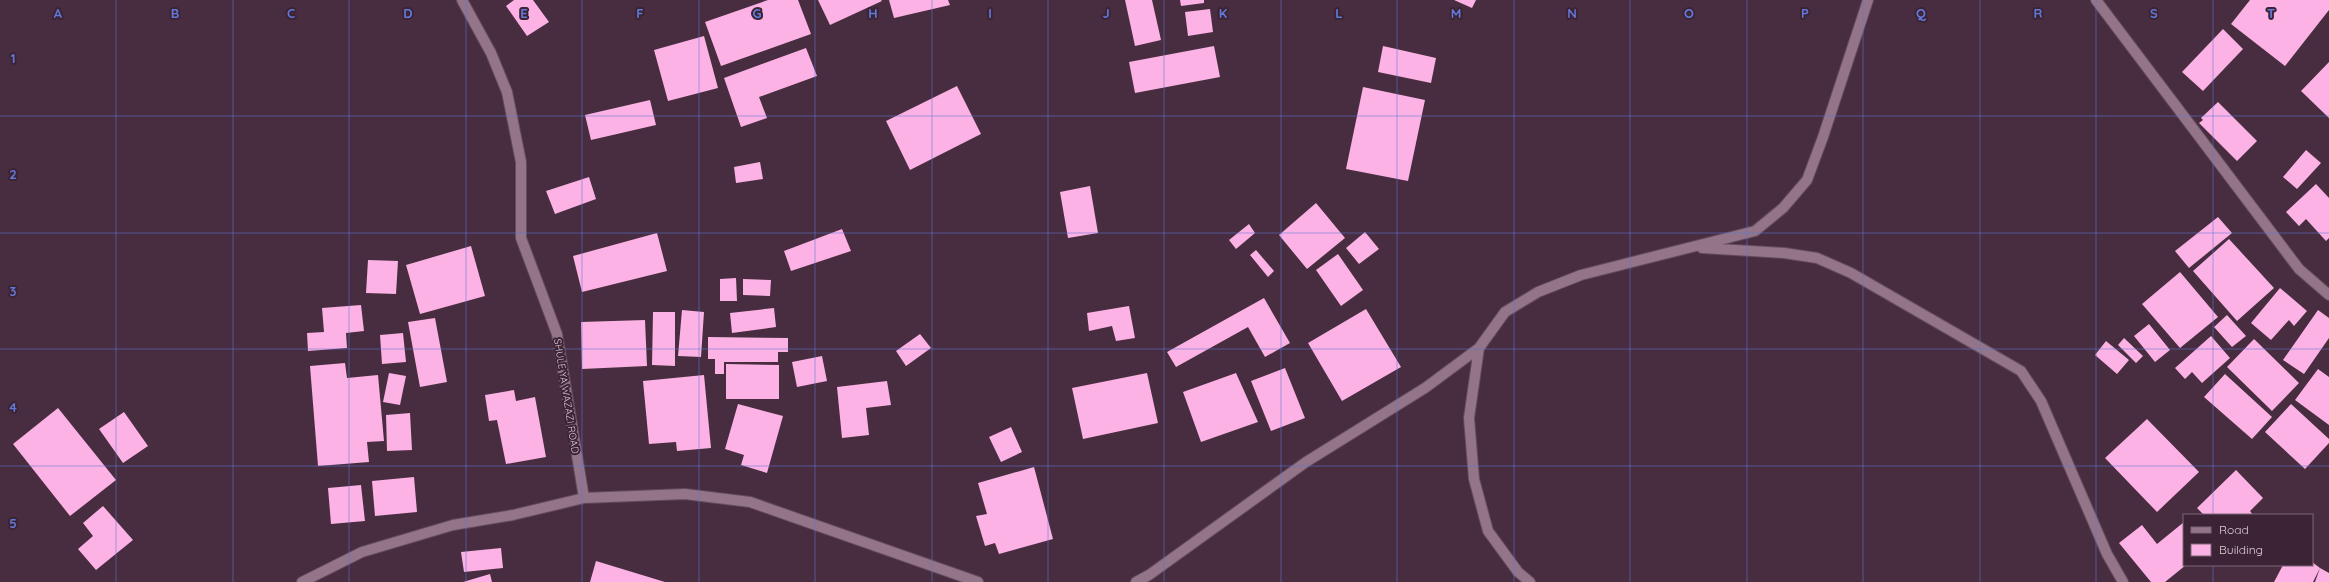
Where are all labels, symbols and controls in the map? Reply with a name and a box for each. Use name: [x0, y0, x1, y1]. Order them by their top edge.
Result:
text: A: [54, 5, 63, 21]
text: B: [171, 5, 179, 21]
text: C: [287, 5, 295, 21]
text: D: [403, 5, 413, 21]
text: E: [520, 5, 528, 21]
text: F: [636, 5, 644, 21]
text: G: [752, 5, 762, 21]
text: H: [868, 5, 878, 21]
text: I: [988, 5, 992, 21]
text: J: [1102, 5, 1110, 21]
text: K: [1219, 5, 1228, 21]
text: L: [1335, 5, 1343, 21]
text: M: [1451, 5, 1461, 21]
text: N: [1567, 5, 1577, 21]
text: O: [1684, 5, 1694, 21]
text: P: [1801, 5, 1809, 21]
text: Q: [1916, 5, 1927, 21]
text: R: [2034, 5, 2043, 21]
text: S: [2150, 5, 2158, 21]
text: T: [2267, 5, 2275, 21]
text: 1: [10, 50, 16, 66]
text: 2: [9, 166, 17, 182]
text: 3: [10, 283, 17, 299]
street label: SHULE YA WAZAZI ROAD: [551, 338, 582, 455]
text: 4: [9, 399, 17, 415]
legend: [2183, 514, 2313, 566]
text: 5: [9, 515, 17, 531]
text: Road: [2219, 522, 2249, 537]
text: Building: [2219, 542, 2263, 557]

